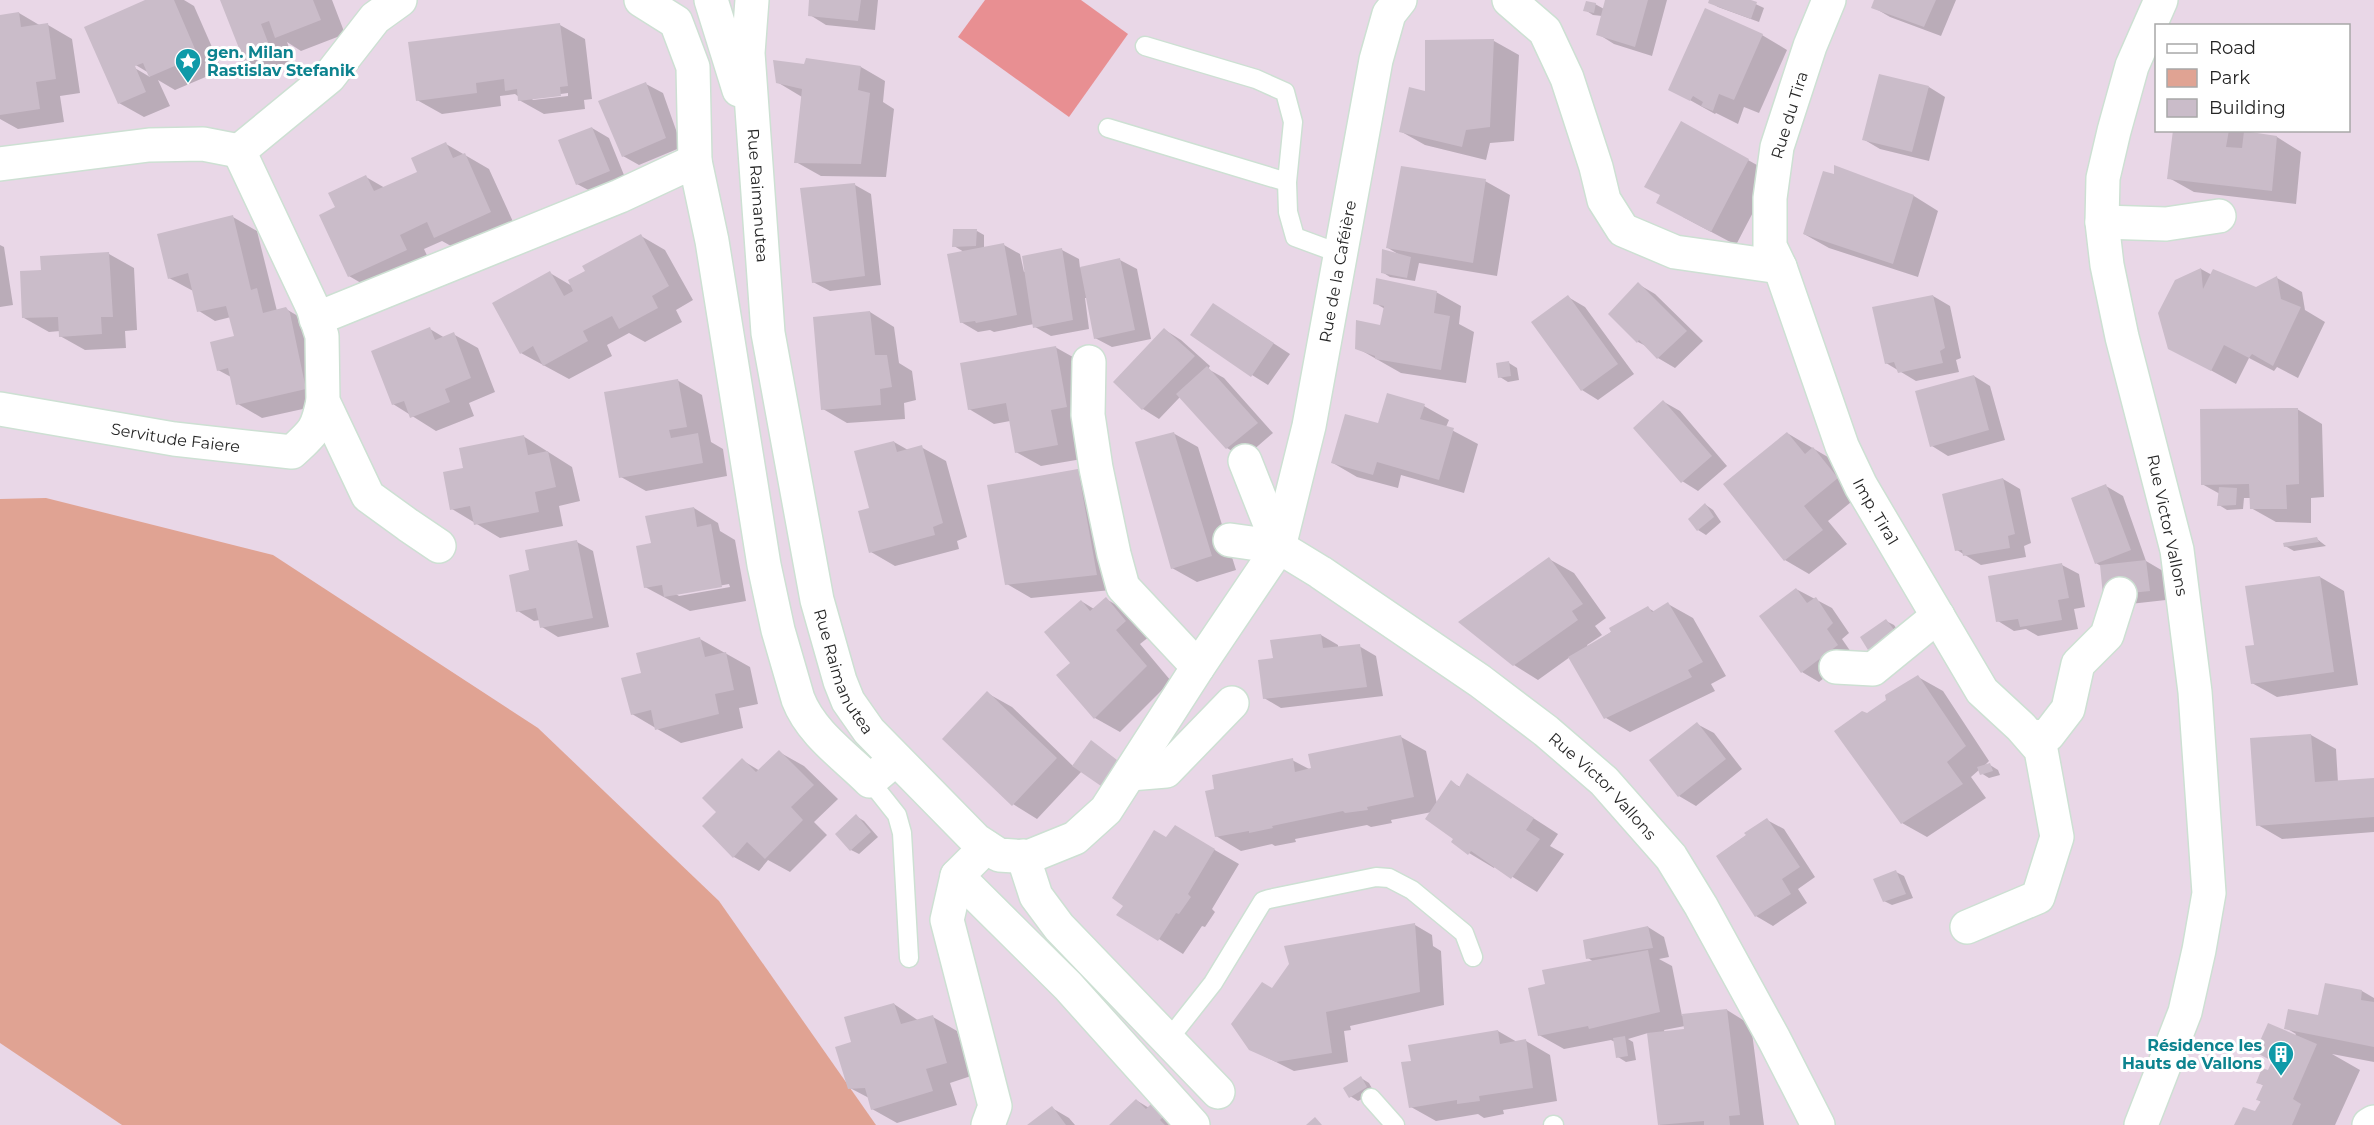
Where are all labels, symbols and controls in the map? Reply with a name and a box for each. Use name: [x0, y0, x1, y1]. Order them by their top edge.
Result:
legend: [2155, 24, 2350, 132]
text: Road: [2209, 37, 2256, 59]
place label: gen. Milan Rastislav Stefanik: [207, 43, 356, 80]
place icon: gen. Milan Rastislav Stefanik: [173, 46, 203, 84]
text: Park: [2209, 67, 2250, 89]
street label: Rue du Tira: [1767, 69, 1812, 161]
text: Building: [2209, 97, 2286, 119]
street label: Rue Raimanutea: [743, 128, 772, 263]
street label: Rue de la Caféière: [1315, 199, 1360, 344]
street label: Servitude Faiere: [110, 419, 241, 456]
street label: Rue Victor Vallons: [2143, 453, 2192, 598]
street label: Imp. Tira1: [1849, 475, 1903, 548]
street label: Rue Raimanutea: [810, 607, 877, 738]
street label: Rue Victor Vallons: [1545, 729, 1660, 844]
place label: Résidence les Hauts de Vallons: [2122, 1036, 2262, 1073]
building icon: Résidence les Hauts de Vallons: [2266, 1039, 2296, 1077]

